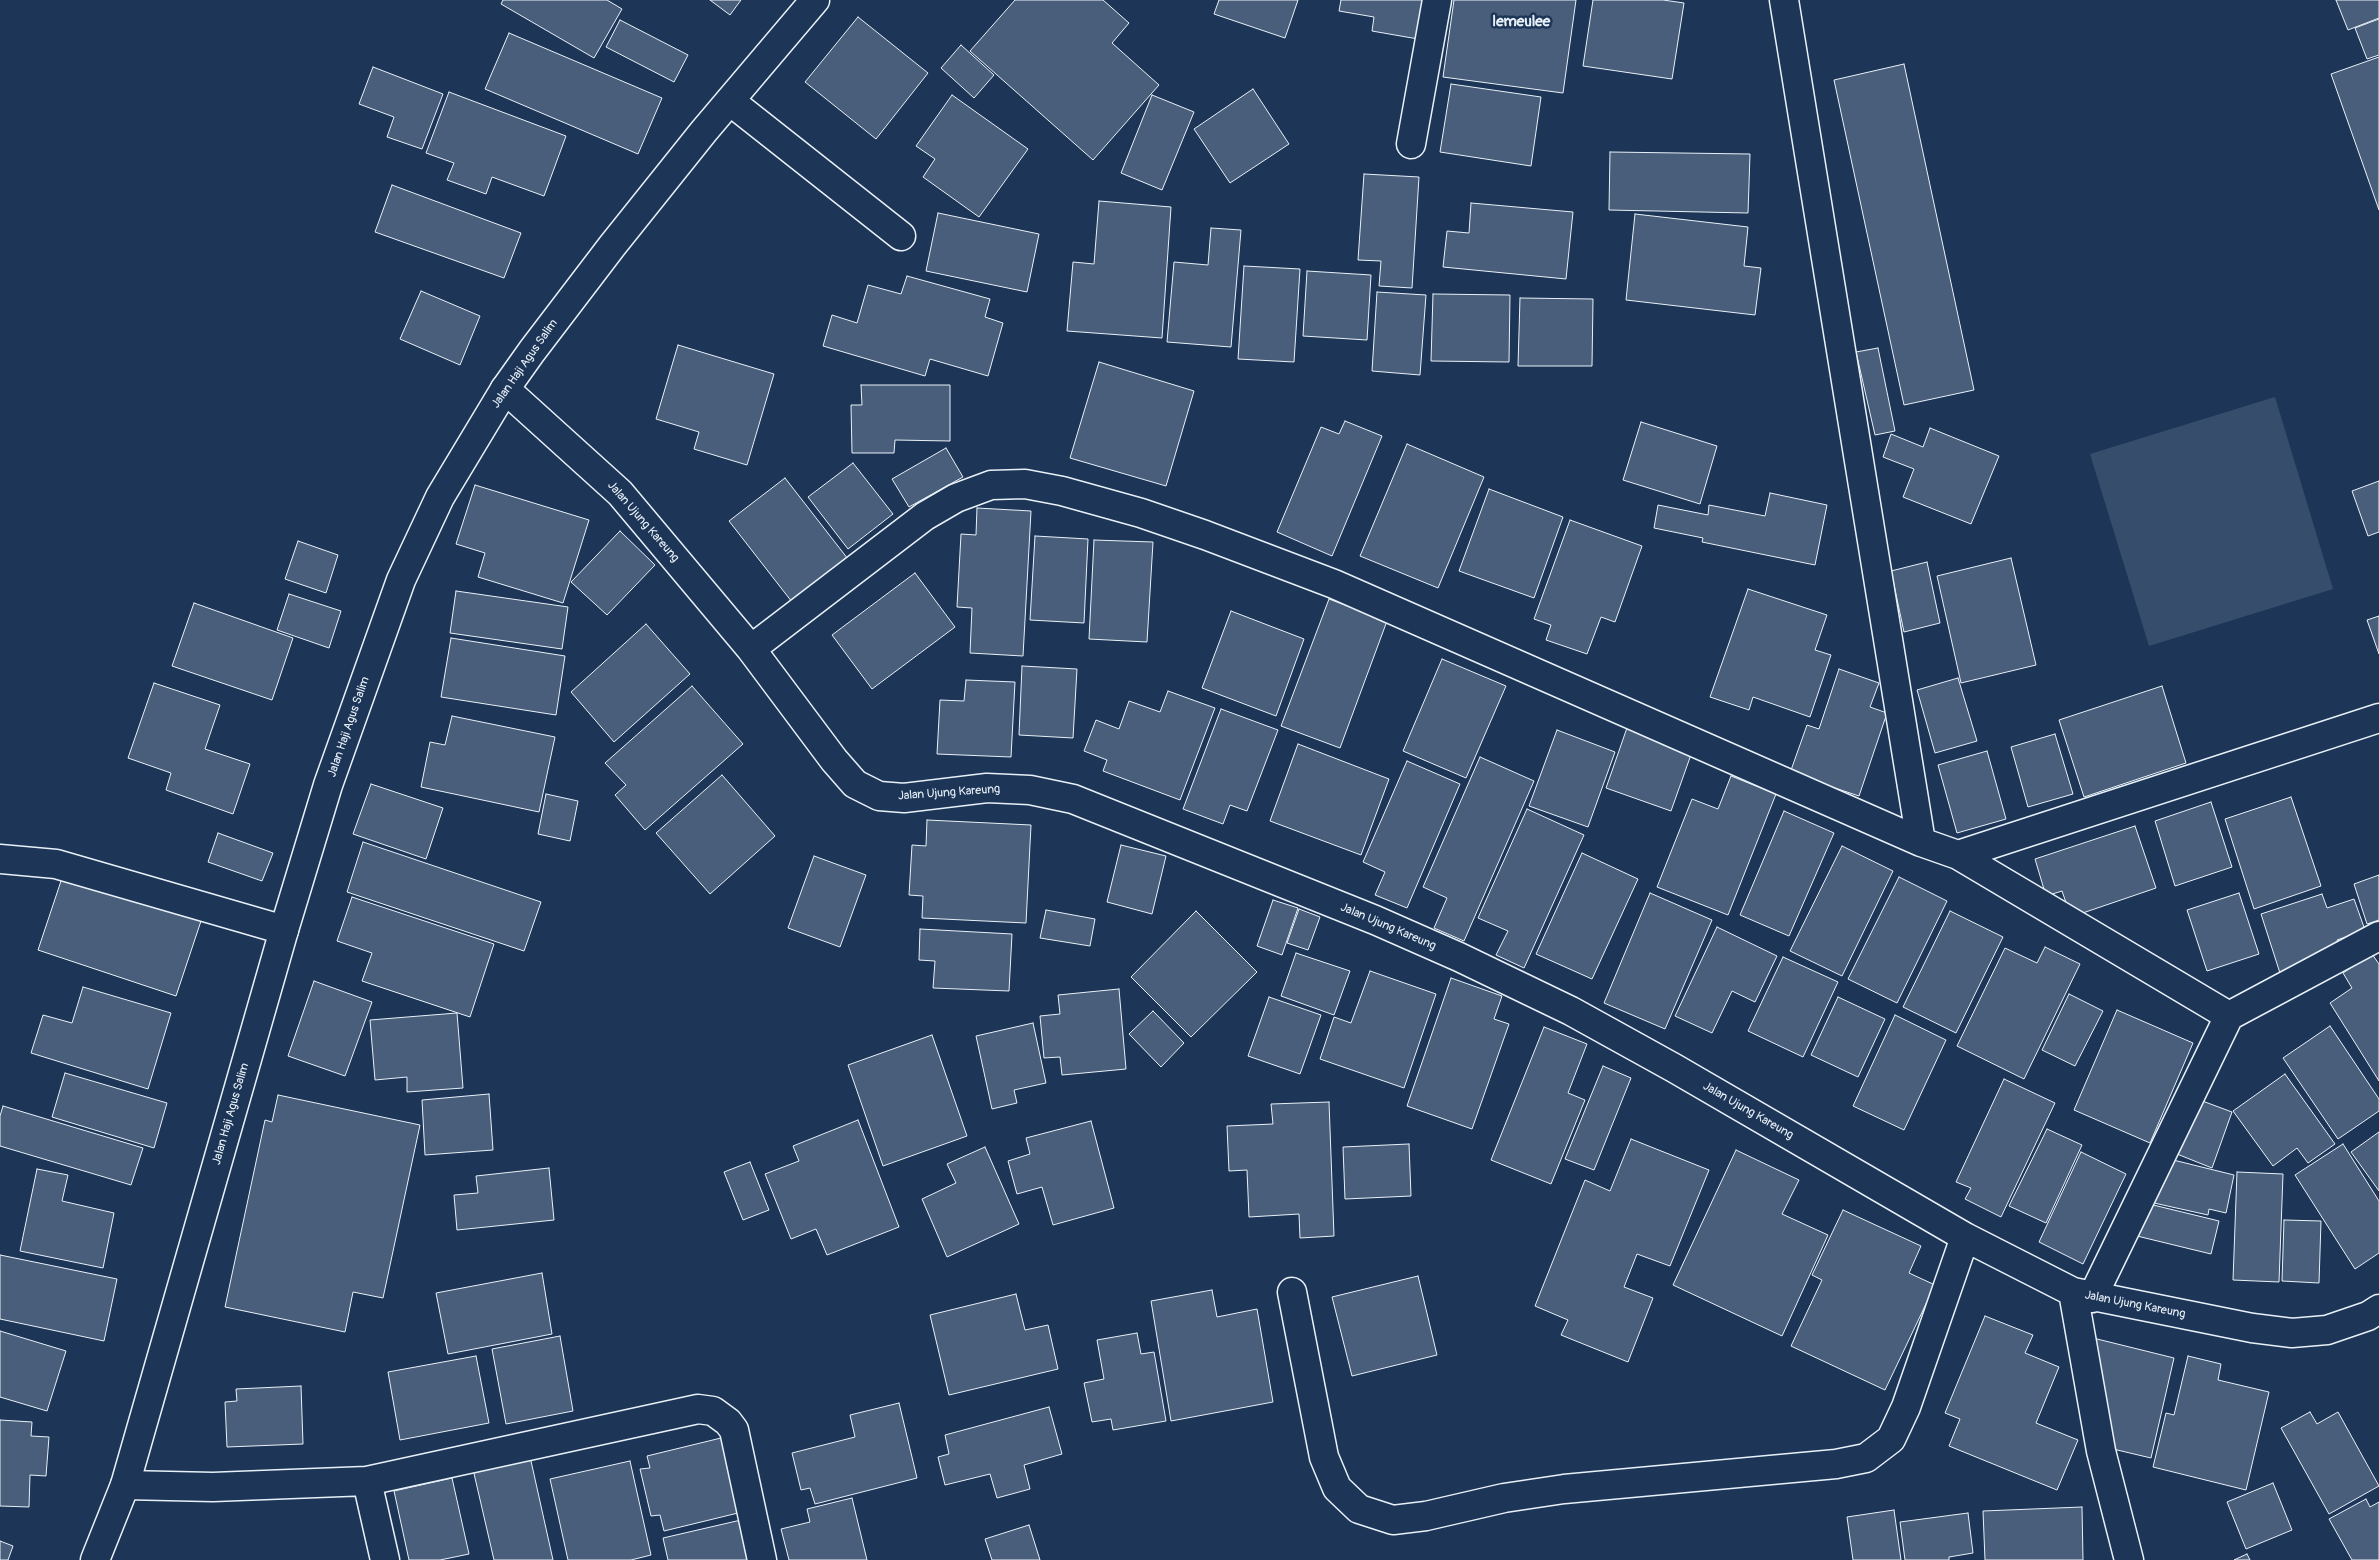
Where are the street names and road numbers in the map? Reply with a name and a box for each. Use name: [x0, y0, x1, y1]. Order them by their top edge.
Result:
street label: Jalan Haji Agus Salim: [489, 317, 561, 411]
street label: Jalan Ujung Kareung: [604, 479, 682, 565]
street label: Jalan Haji Agus Salim: [325, 675, 373, 779]
street label: Jalan Ujung Kareung: [897, 782, 1001, 804]
street label: Jalan Ujung Kareung: [1338, 900, 1438, 954]
street label: Jalan Haji Agus Salim: [210, 1061, 252, 1167]
street label: Jalan Ujung Kareung: [1700, 1079, 1796, 1143]
street label: Jalan Ujung Kareung: [2083, 1288, 2187, 1322]

